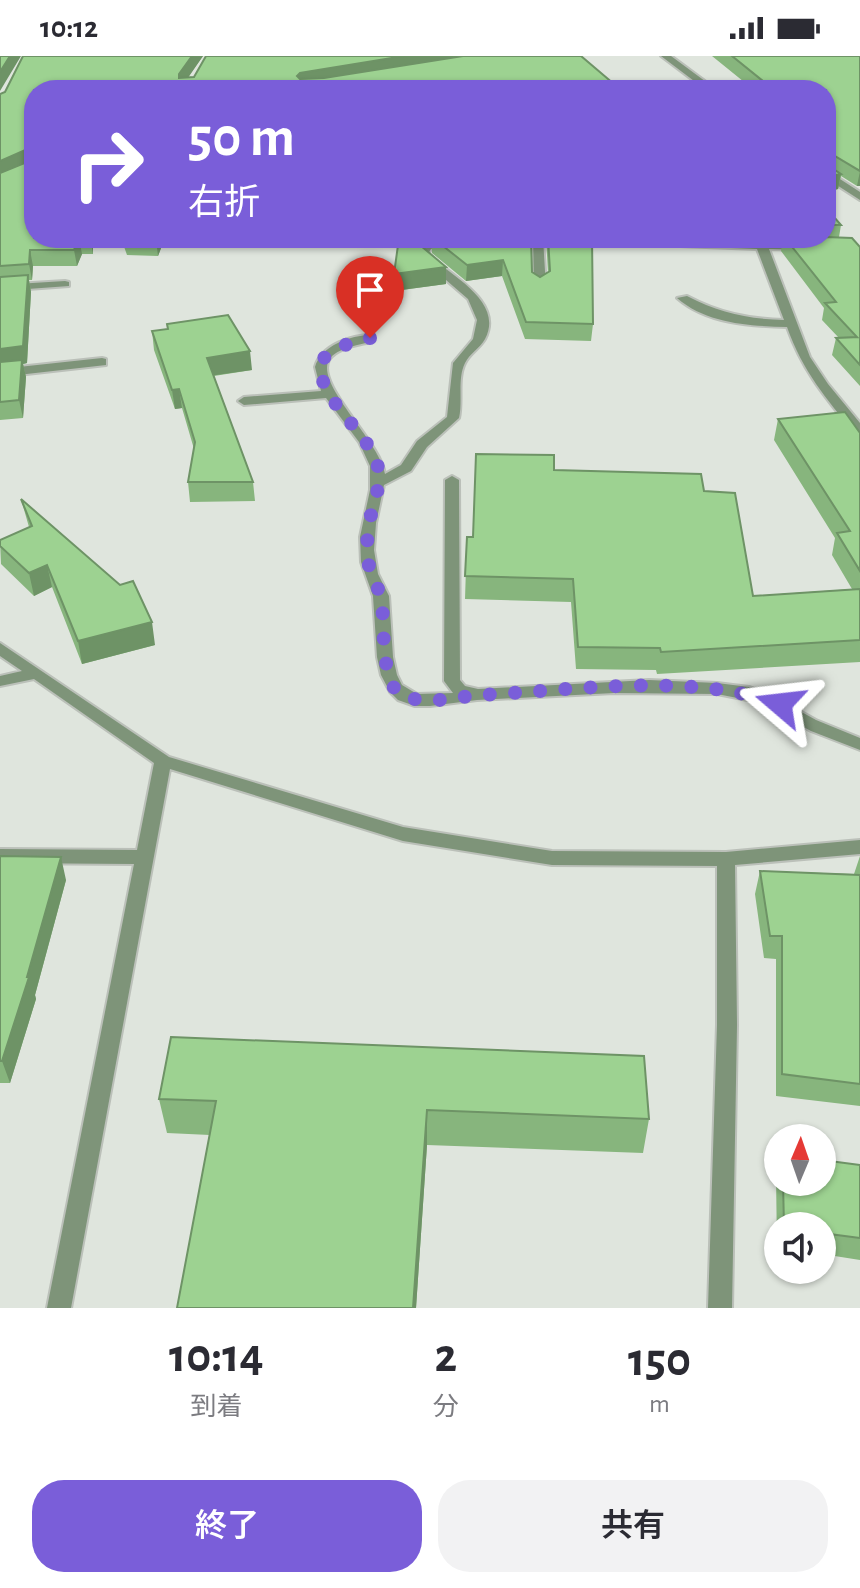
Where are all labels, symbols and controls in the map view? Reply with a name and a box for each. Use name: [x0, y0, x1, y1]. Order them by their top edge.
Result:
text: 10:12: [40, 13, 98, 43]
text: 50 m: [188, 110, 295, 166]
icon: right: [56, 112, 160, 216]
text: 右折: [188, 185, 260, 221]
pin: [336, 256, 404, 338]
icon: arrive: [348, 268, 392, 312]
position arrow: [738, 662, 822, 746]
north arrow: [764, 1124, 836, 1196]
map controls: [764, 1124, 836, 1284]
button: sound: [764, 1212, 836, 1284]
text: 10:14: [169, 1333, 264, 1381]
text: 2: [435, 1333, 457, 1381]
text: 150: [628, 1337, 691, 1385]
text: m: [649, 1391, 670, 1417]
text: 到着: [190, 1394, 242, 1420]
text: 分: [433, 1394, 459, 1420]
button: 終了: [32, 1480, 422, 1572]
button: 共有: [438, 1480, 828, 1572]

